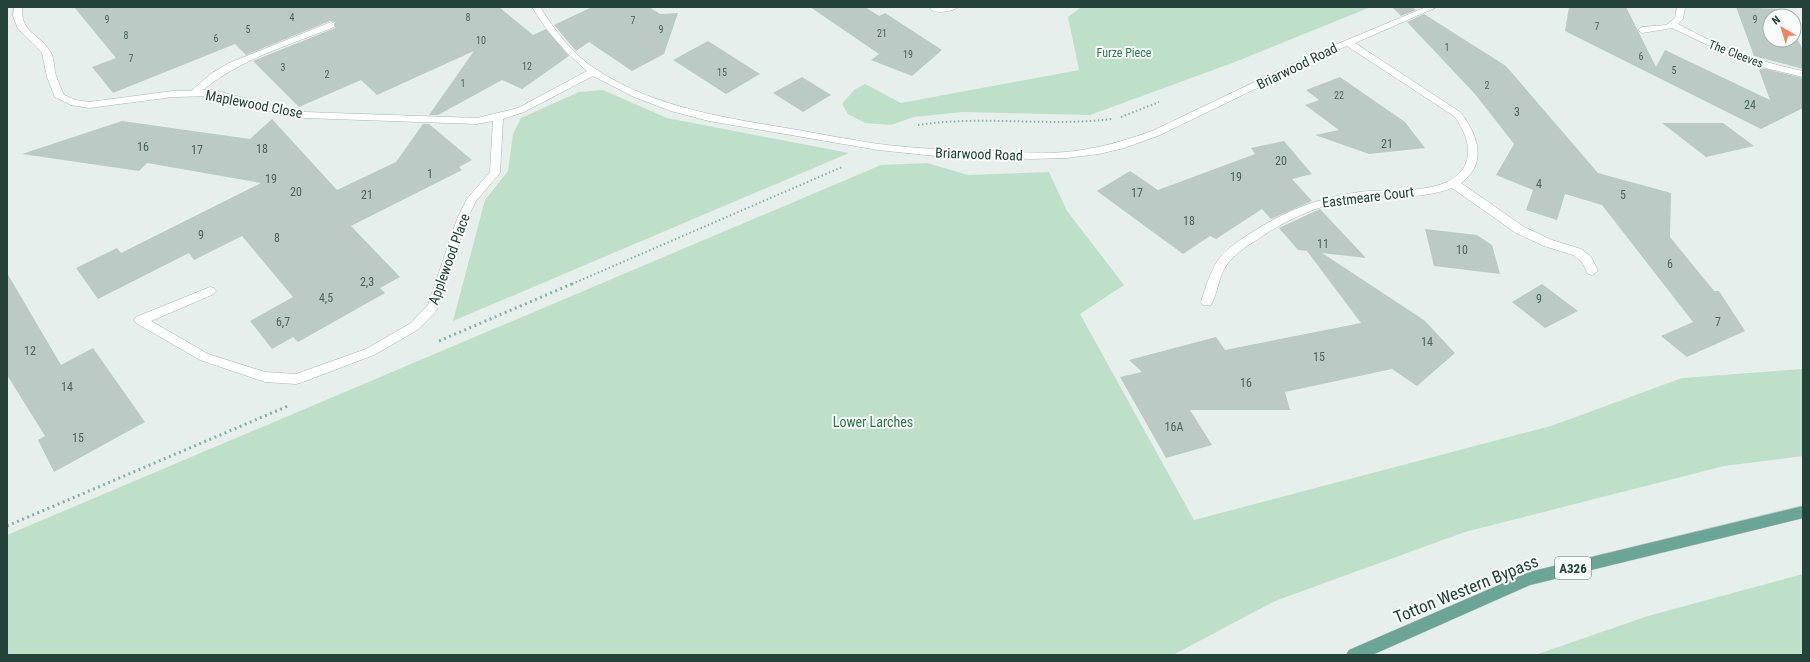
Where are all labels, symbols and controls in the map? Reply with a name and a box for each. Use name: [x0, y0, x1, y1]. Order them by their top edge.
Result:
north arrow: [1762, 8, 1802, 48]
house number: 4: [290, 12, 295, 23]
house number: 8: [466, 12, 471, 23]
text: N: [1769, 13, 1783, 28]
house number: 9: [105, 14, 110, 25]
house number: 9: [1753, 14, 1758, 25]
house number: 7: [631, 15, 636, 26]
house number: 7: [1595, 21, 1600, 32]
house number: 5: [246, 24, 251, 35]
house number: 9: [659, 24, 664, 35]
house number: 21: [877, 28, 887, 39]
house number: 8: [124, 30, 129, 41]
house number: 6: [214, 33, 219, 44]
house number: 10: [476, 35, 486, 46]
street label: The Cleeves: [1707, 37, 1765, 71]
street label: Briarwood Road: [1254, 40, 1340, 92]
house number: 1: [1445, 42, 1449, 53]
park label: Furze Piece: [1097, 46, 1152, 60]
house number: 19: [903, 49, 913, 60]
house number: 6: [1639, 51, 1644, 62]
house number: 7: [129, 53, 134, 64]
house number: 12: [522, 61, 532, 72]
house number: 3: [281, 62, 286, 73]
house number: 5: [1672, 65, 1677, 76]
house number: 15: [717, 67, 727, 78]
house number: 2: [325, 69, 330, 80]
house number: 1: [461, 78, 465, 89]
house number: 2: [1485, 80, 1490, 91]
street label: Maplewood Close: [204, 87, 304, 121]
house number: 22: [1334, 90, 1344, 101]
house number: 24: [1744, 98, 1756, 112]
house number: 3: [1514, 105, 1520, 119]
house number: 21: [1381, 137, 1393, 151]
house number: 16: [137, 140, 149, 154]
house number: 18: [256, 142, 268, 156]
house number: 17: [191, 143, 203, 157]
street label: Briarwood Road: [935, 144, 1023, 164]
house number: 20: [1275, 154, 1287, 168]
house number: 1: [427, 167, 433, 181]
house number: 19: [1230, 170, 1242, 184]
house number: 19: [265, 172, 277, 186]
house number: 4: [1536, 177, 1542, 191]
street label: Eastmeare Court: [1321, 183, 1415, 211]
house number: 20: [290, 185, 302, 199]
house number: 17: [1131, 186, 1143, 200]
house number: 21: [361, 188, 373, 202]
house number: 5: [1620, 188, 1626, 202]
street label: Applewood Place: [425, 211, 473, 307]
house number: 18: [1183, 214, 1195, 228]
house number: 9: [198, 228, 204, 242]
house number: 8: [274, 231, 280, 245]
house number: 11: [1317, 237, 1329, 251]
house number: 10: [1456, 243, 1468, 257]
house number: 6: [1667, 257, 1673, 271]
house number: 2,3: [360, 275, 374, 289]
house number: 4,5: [319, 291, 333, 305]
house number: 9: [1536, 292, 1542, 306]
house number: 6,7: [276, 315, 290, 329]
house number: 7: [1715, 315, 1721, 329]
house number: 14: [1421, 335, 1433, 349]
house number: 12: [24, 344, 36, 358]
house number: 15: [1313, 350, 1325, 364]
house number: 16: [1240, 376, 1252, 390]
house number: 14: [61, 380, 73, 394]
park label: Lower Larches: [833, 414, 913, 430]
house number: 16A: [1165, 420, 1183, 434]
house number: 15: [72, 431, 84, 445]
street label: Totton Western Bypass: [1391, 551, 1541, 627]
road number: A326: [1555, 557, 1591, 579]

